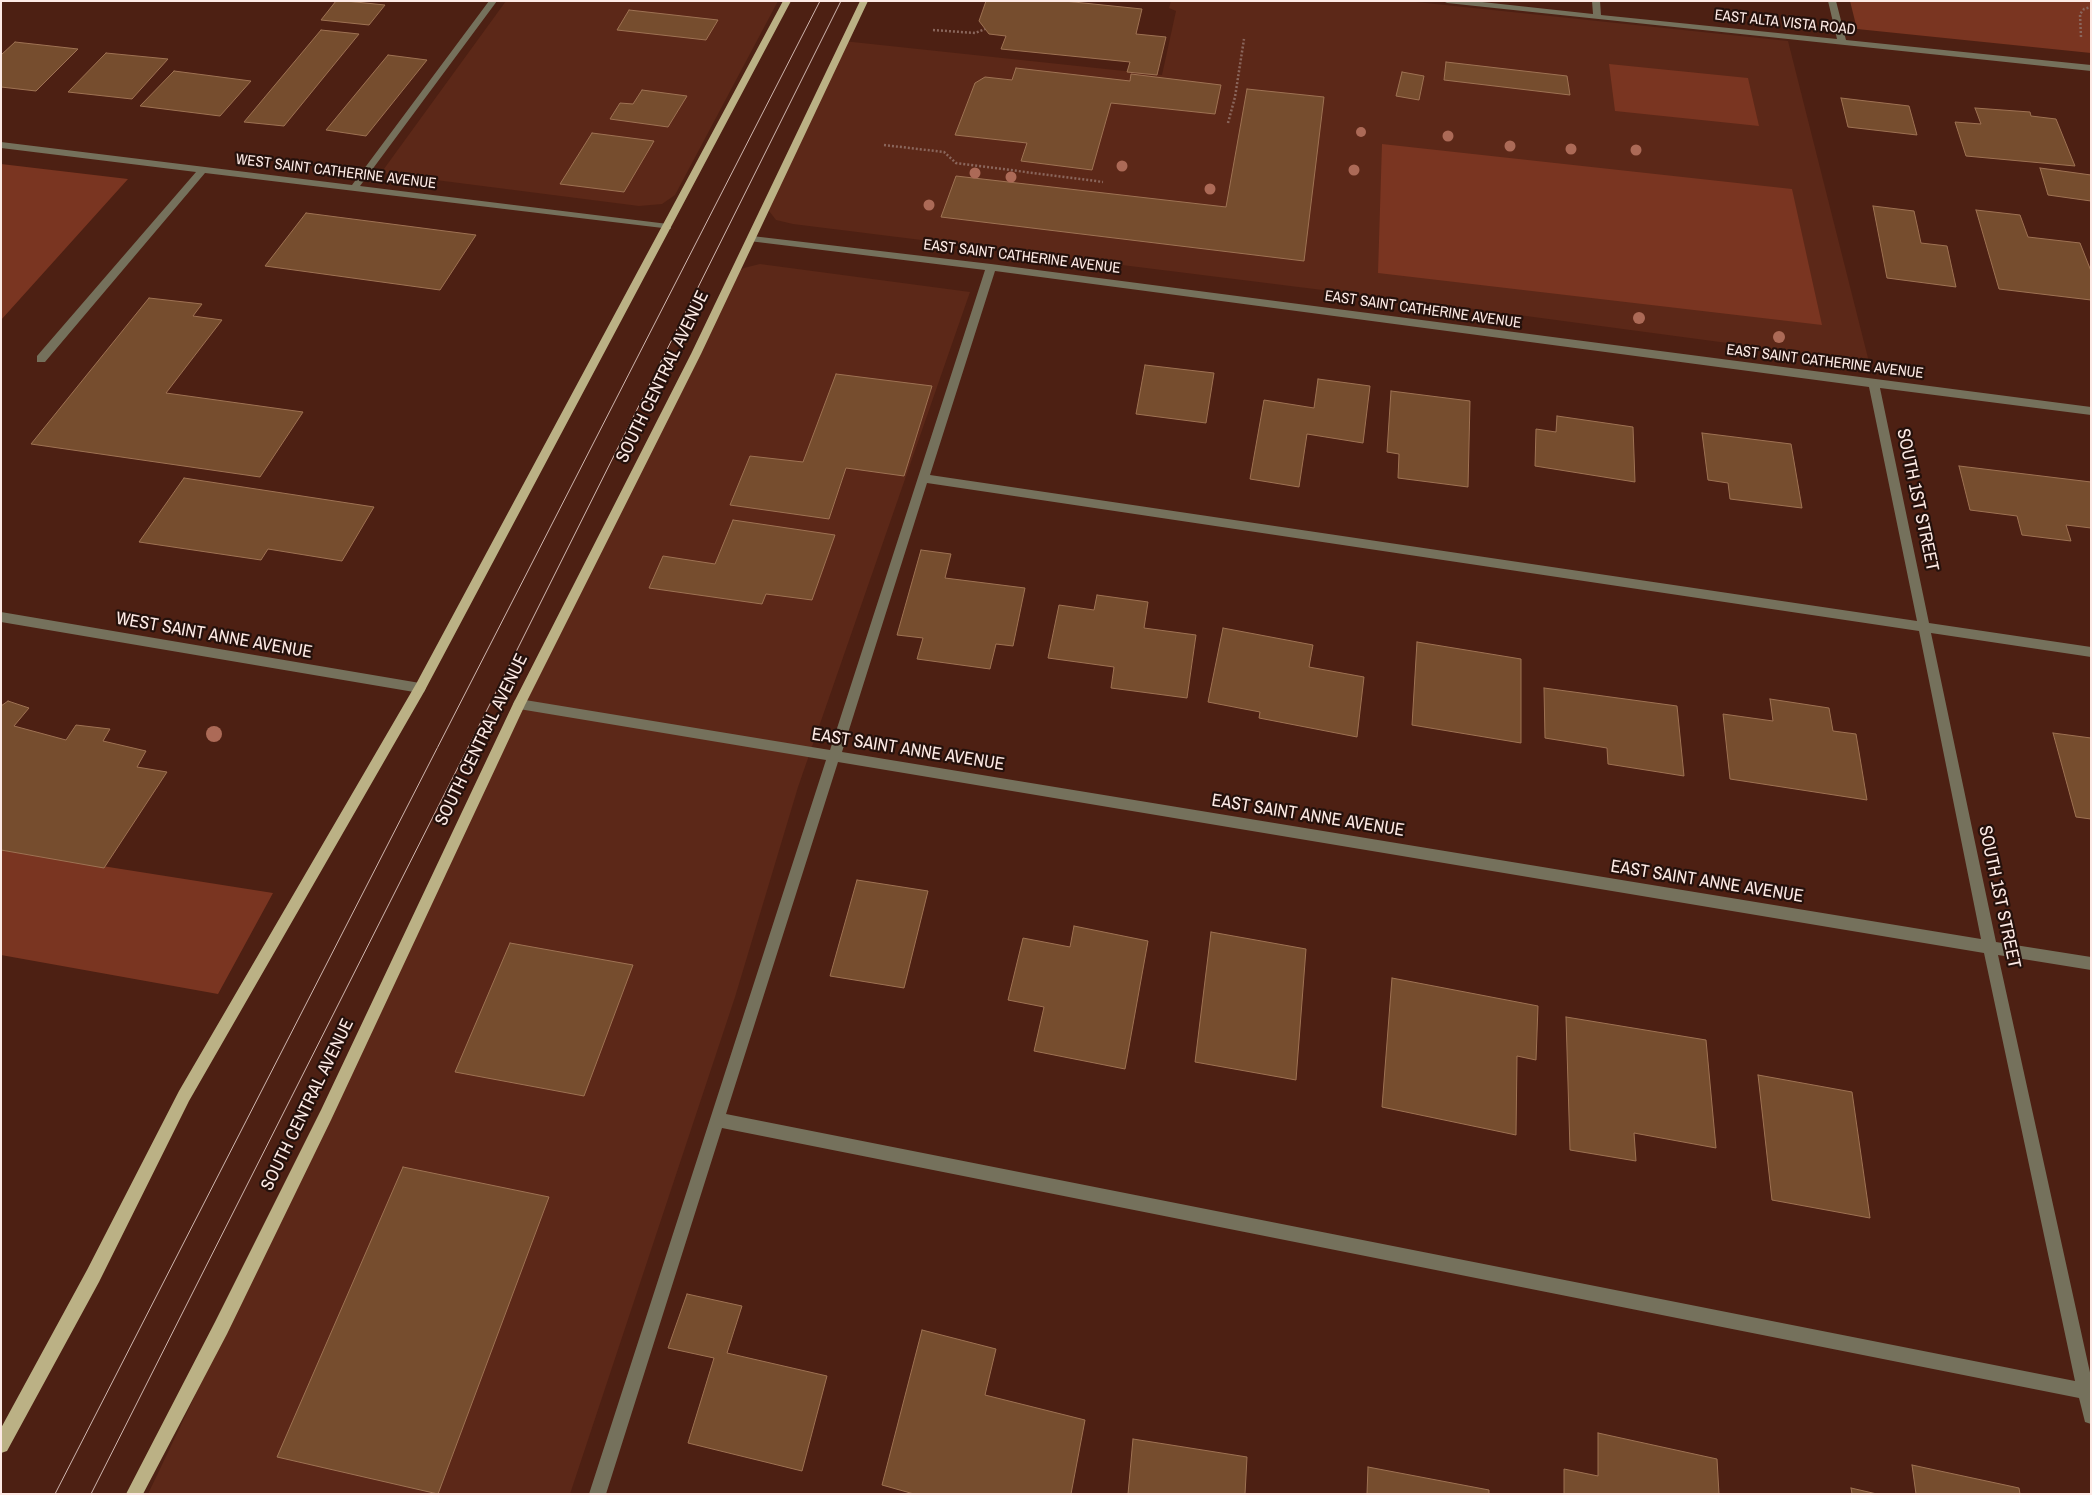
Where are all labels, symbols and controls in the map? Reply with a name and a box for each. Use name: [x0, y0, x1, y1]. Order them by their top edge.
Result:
street label: EAST ALTA VISTA ROAD: [1714, 7, 1856, 39]
street label: WEST SAINT CATHERINE AVENUE: [235, 151, 437, 193]
street label: EAST SAINT CATHERINE AVENUE: [922, 236, 1122, 278]
street label: EAST SAINT CATHERINE AVENUE: [1323, 287, 1523, 333]
street label: SOUTH CENTRAL AVENUE: [612, 288, 714, 466]
street label: EAST SAINT CATHERINE AVENUE: [1725, 341, 1925, 383]
street label: SOUTH 1ST STREET: [1891, 427, 1943, 573]
street label: WEST SAINT ANNE AVENUE: [114, 608, 314, 664]
street label: SOUTH CENTRAL AVENUE: [431, 651, 533, 829]
street label: EAST SAINT ANNE AVENUE: [810, 724, 1006, 776]
street label: EAST SAINT ANNE AVENUE: [1210, 790, 1406, 842]
street label: SOUTH 1ST STREET: [1973, 824, 2025, 970]
street label: EAST SAINT ANNE AVENUE: [1609, 856, 1805, 908]
street label: SOUTH CENTRAL AVENUE: [257, 1016, 359, 1194]

